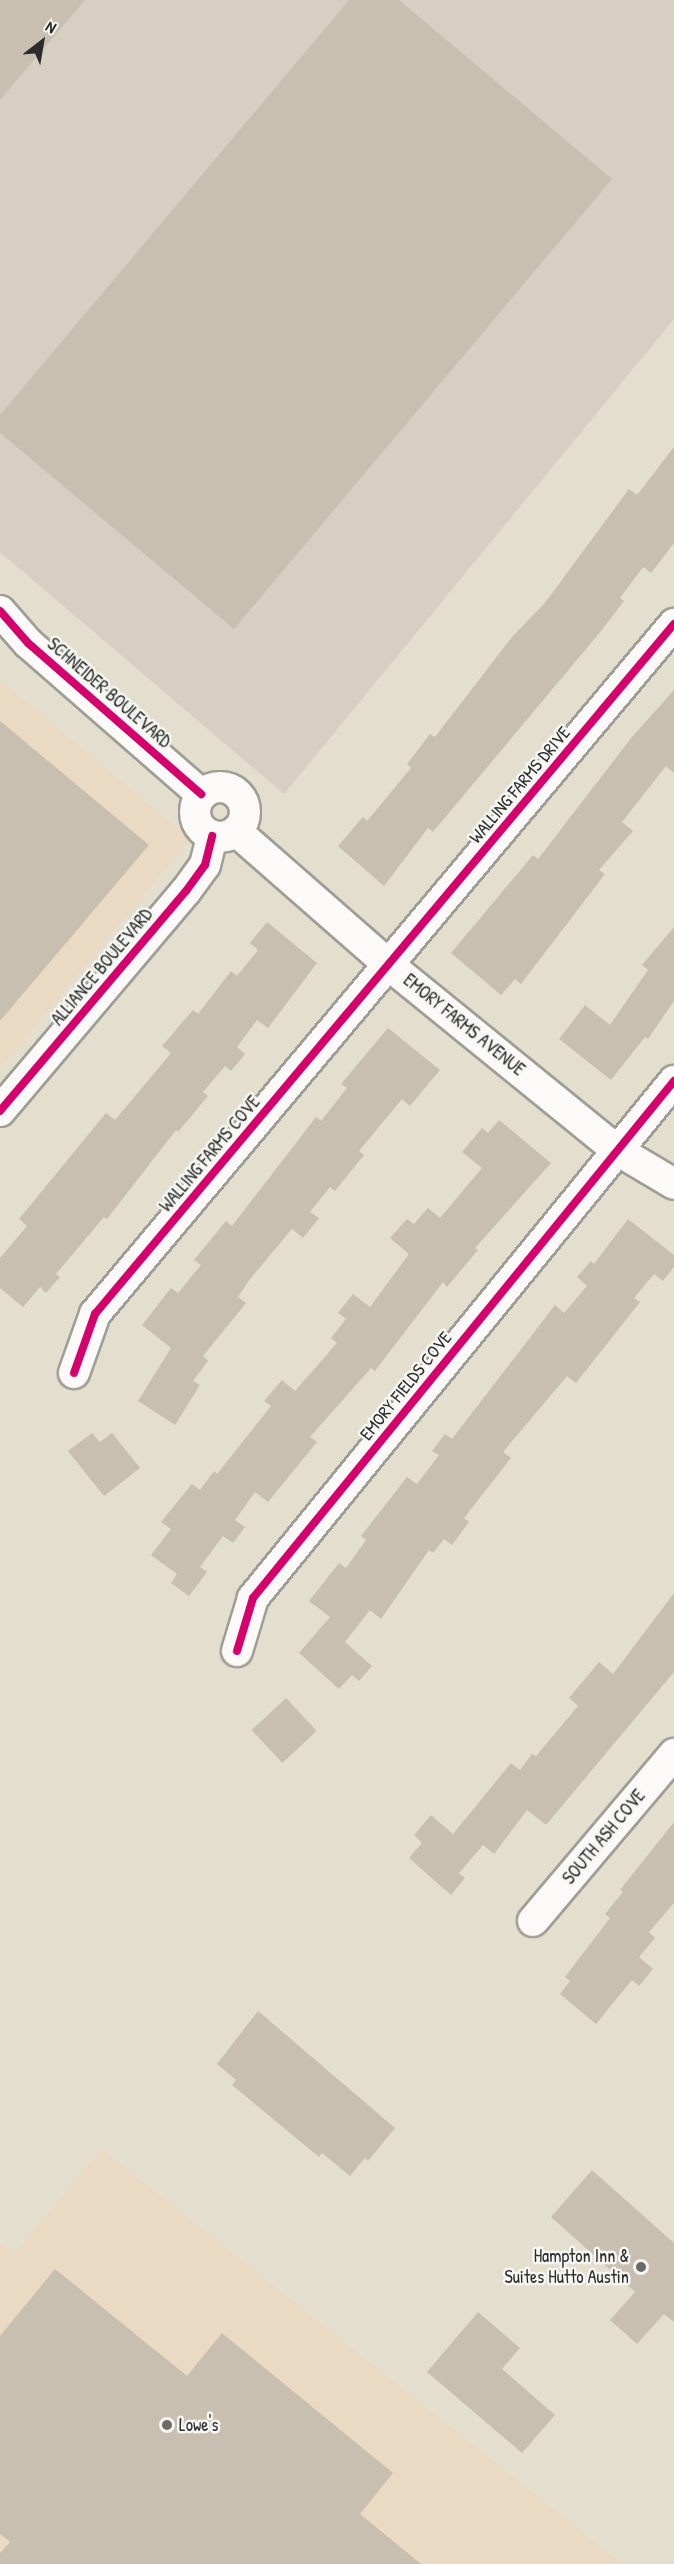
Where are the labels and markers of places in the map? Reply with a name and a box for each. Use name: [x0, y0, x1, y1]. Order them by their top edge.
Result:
place label: Hampton Inn & Suites Hutto Austin: [504, 2246, 629, 2288]
marker: Hampton Inn & Suites Hutto Austin: [634, 2260, 648, 2274]
place label: Lowe's: [179, 2414, 218, 2436]
marker: Lowe's: [160, 2418, 174, 2432]

